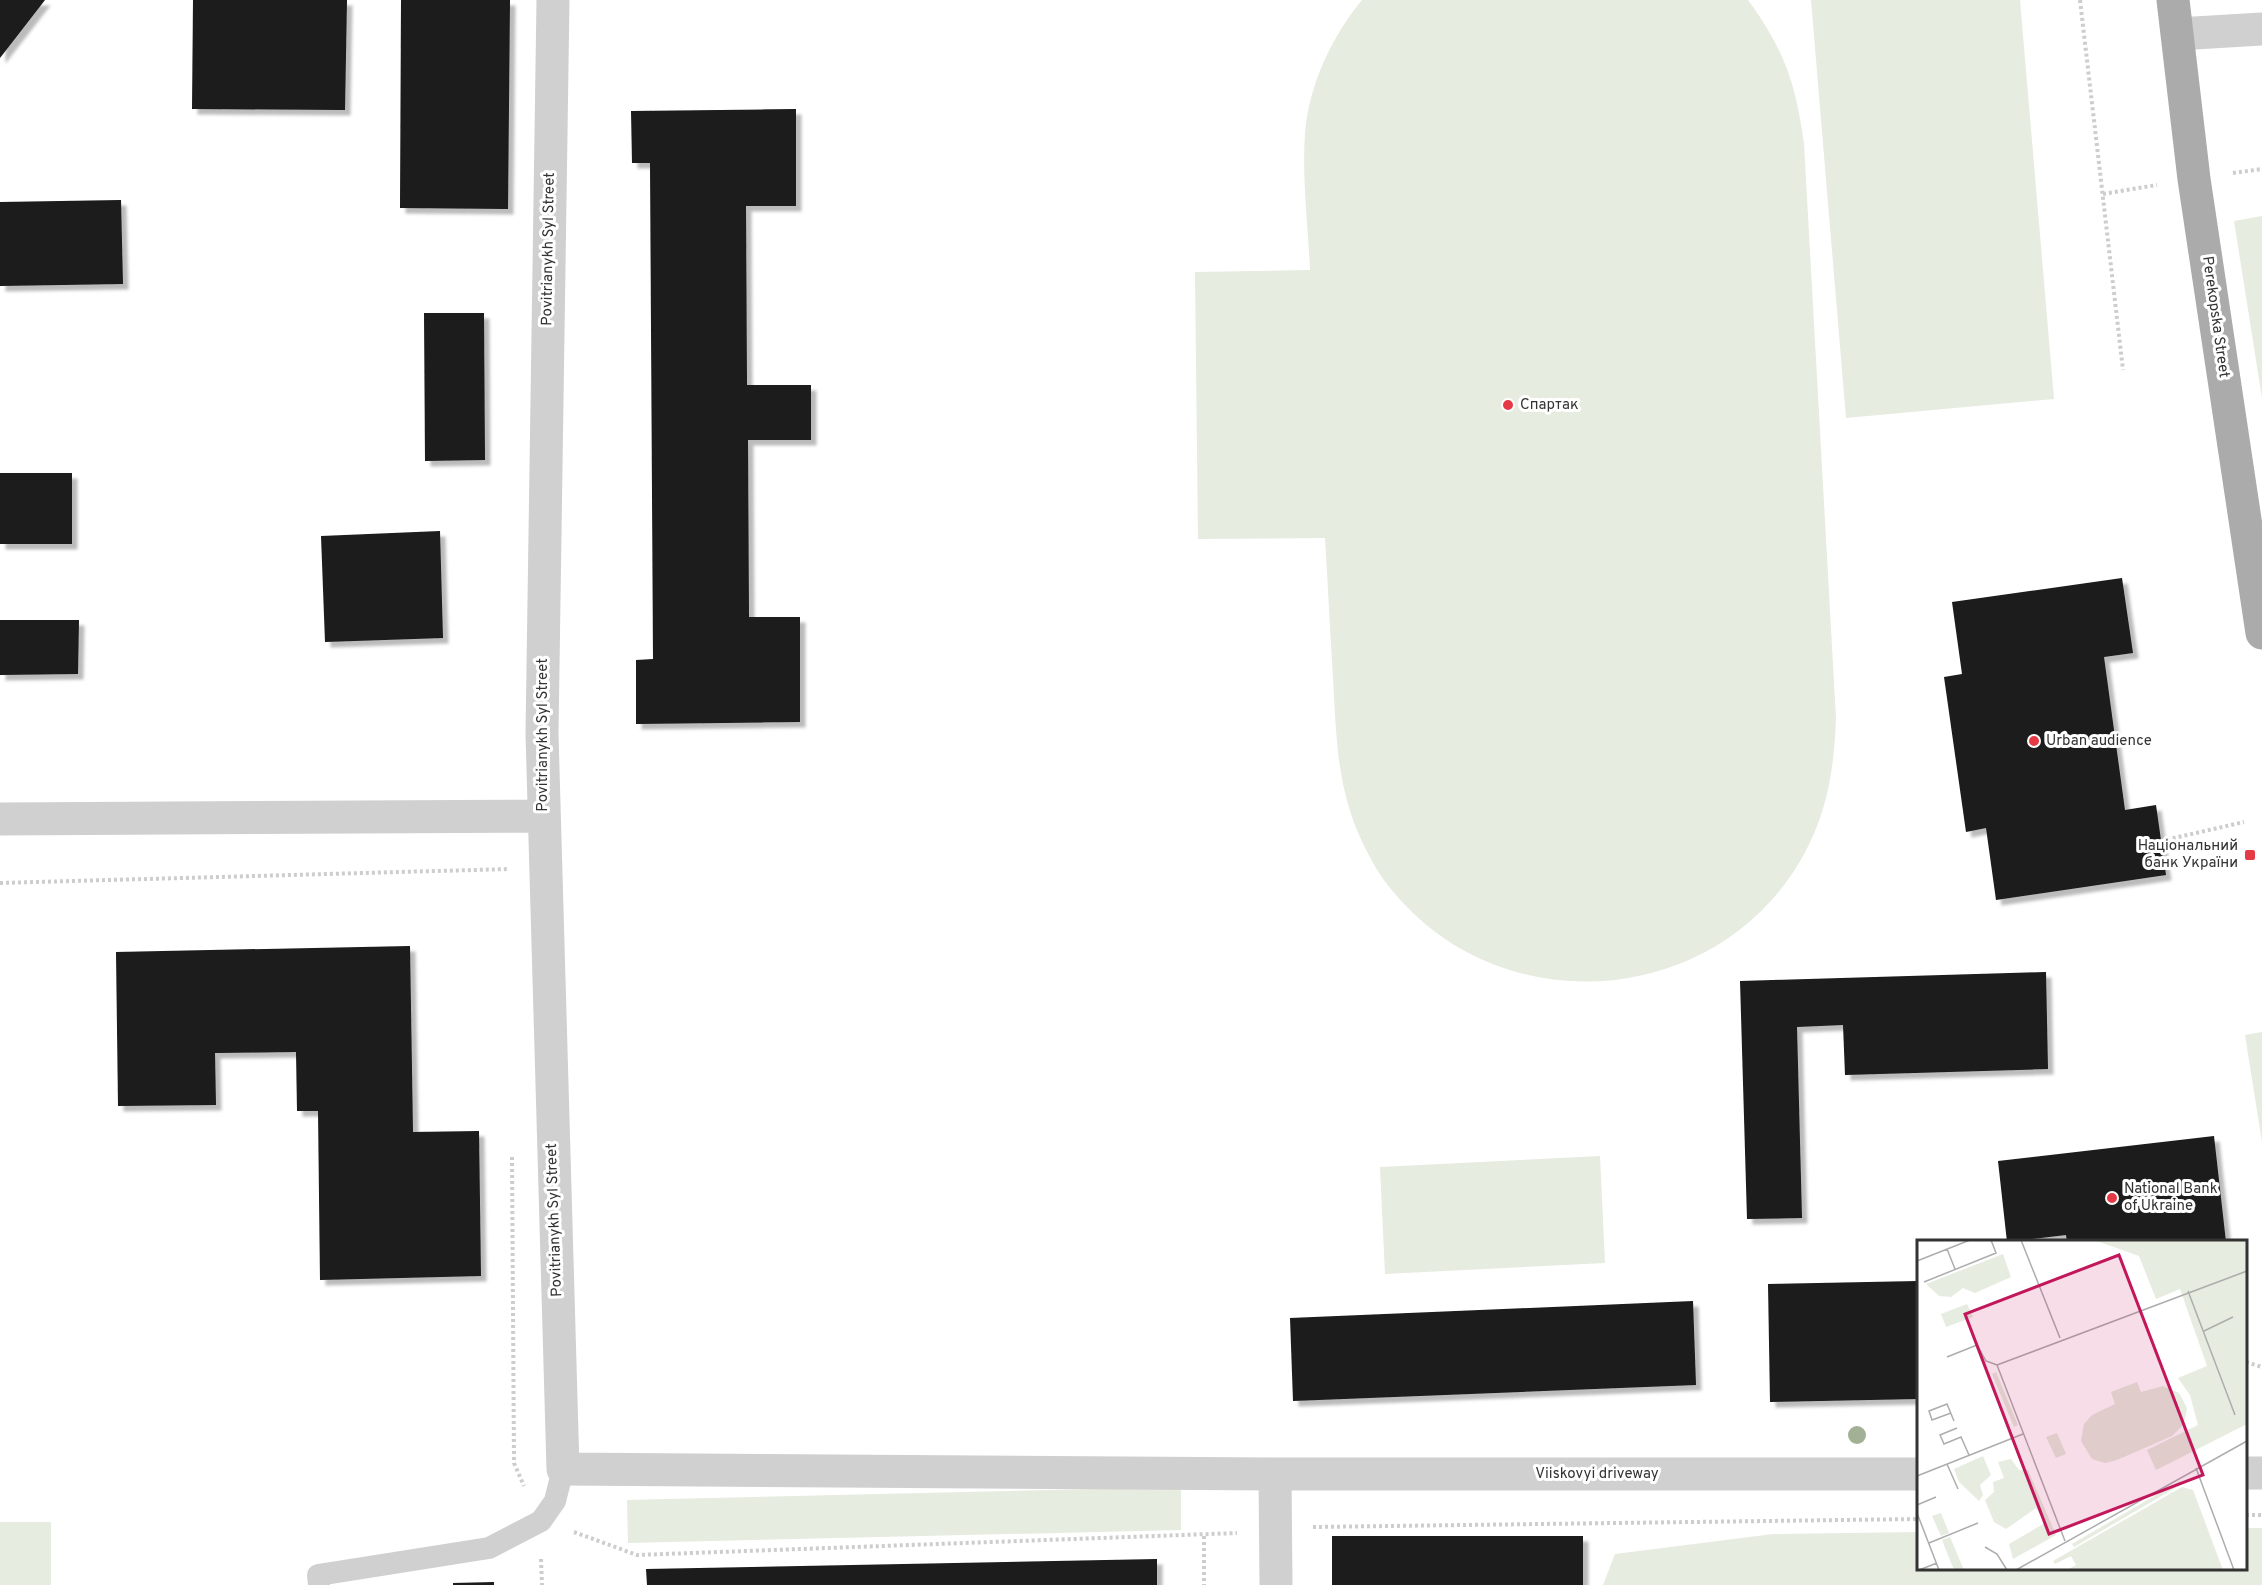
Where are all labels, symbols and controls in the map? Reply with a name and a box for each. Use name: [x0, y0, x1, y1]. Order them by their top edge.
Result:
street label: Povitrianykh Syl Street: [538, 172, 560, 326]
street label: Perekopska Street: [2197, 255, 2233, 379]
place label: Спартак: [1520, 396, 1578, 415]
marker: Спартак: [1501, 398, 1515, 412]
street label: Povitrianykh Syl Street: [534, 658, 553, 812]
place label: Urban audience: [2046, 732, 2152, 751]
marker: Urban audience: [2027, 734, 2041, 748]
place label: Національний банк України: [2138, 837, 2238, 873]
marker: Національний банк України: [2243, 848, 2257, 862]
street label: Povitrianykh Syl Street: [543, 1143, 567, 1297]
place label: National Bank of Ukraine: [2124, 1180, 2218, 1216]
marker: National Bank of Ukraine: [2105, 1191, 2119, 1205]
inset map: [1917, 1240, 2247, 1570]
street label: Viiskovyi driveway: [1535, 1465, 1659, 1484]

